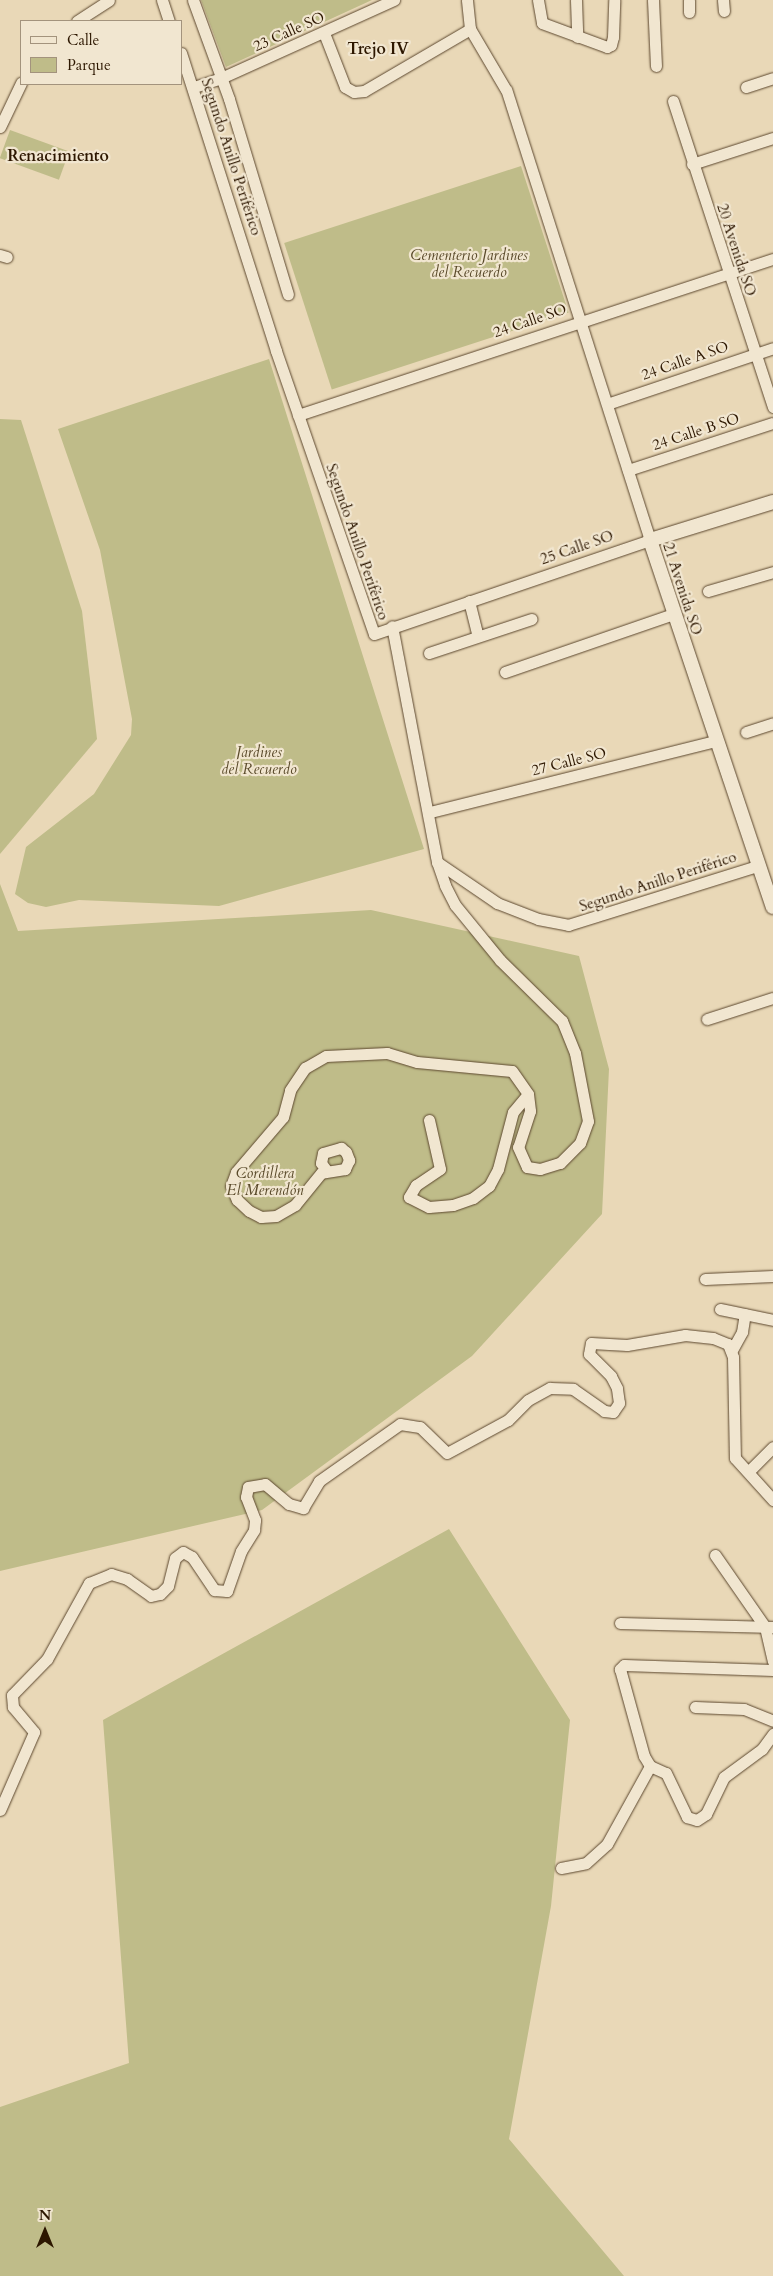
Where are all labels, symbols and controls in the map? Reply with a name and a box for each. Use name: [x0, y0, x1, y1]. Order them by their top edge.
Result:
street label: 23 Calle SO: [250, 8, 328, 56]
legend: [20, 20, 182, 85]
text: Calle: [67, 30, 99, 50]
district label: Trejo IV: [347, 39, 409, 59]
text: Parque: [67, 55, 111, 75]
street label: Segundo Anillo Periférico: [197, 76, 265, 238]
district label: Renacimiento: [7, 146, 109, 166]
street label: 20 Avenida SO: [713, 201, 759, 299]
park label: Cementerio Jardines del Recuerdo: [410, 246, 528, 281]
street label: 24 Calle SO: [491, 300, 569, 342]
street label: 24 Calle A SO: [639, 338, 731, 384]
street label: 24 Calle B SO: [650, 409, 742, 455]
street label: Segundo Anillo Periférico: [322, 461, 392, 623]
street label: 25 Calle SO: [538, 527, 616, 569]
street label: 21 Avenida SO: [659, 540, 705, 638]
park label: Jardines del Recuerdo: [221, 743, 297, 778]
street label: 27 Calle SO: [530, 744, 608, 780]
street label: Segundo Anillo Periférico: [577, 848, 739, 916]
park label: Cordillera El Merendón: [227, 1164, 303, 1199]
north arrow: [20, 2206, 70, 2256]
text: N: [39, 2206, 51, 2225]

